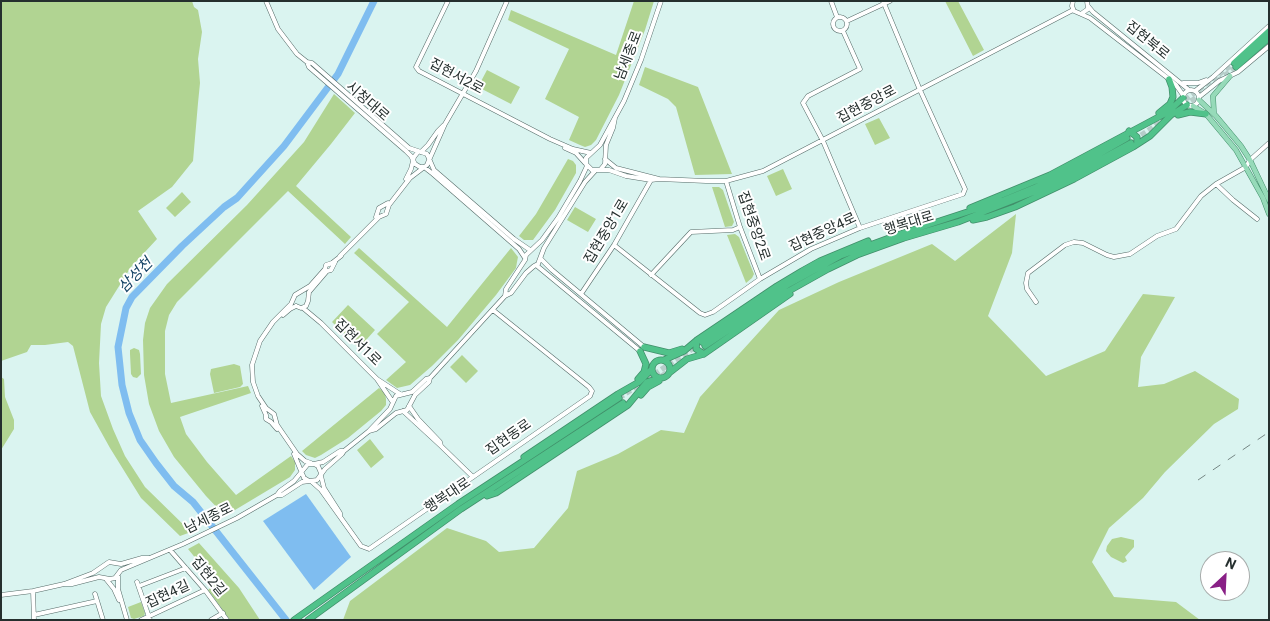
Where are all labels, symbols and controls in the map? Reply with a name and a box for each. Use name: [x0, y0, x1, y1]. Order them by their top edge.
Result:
street label: 집현북로: [1122, 18, 1172, 64]
street label: 남세종로: [612, 29, 646, 83]
street label: 집현서2로: [426, 56, 486, 98]
street label: 시청대로: [342, 79, 392, 125]
street label: 집현중앙로: [835, 82, 899, 128]
street label: 집현중앙2로: [733, 189, 773, 263]
street label: 집현중앙1로: [581, 197, 633, 267]
street label: 행복대로: [882, 208, 936, 240]
street label: 집현중앙4로: [787, 210, 859, 256]
water label: 삼성천: [115, 255, 157, 297]
street label: 집현서1로: [330, 316, 384, 370]
street label: 집현동로: [483, 416, 535, 460]
street label: 행복대로: [422, 475, 474, 517]
street label: 남세종로: [182, 500, 236, 538]
north arrow: [1200, 551, 1250, 601]
street label: 집현2길: [187, 554, 229, 600]
text: N: [1223, 554, 1239, 573]
street label: 집현4길: [143, 578, 193, 612]

